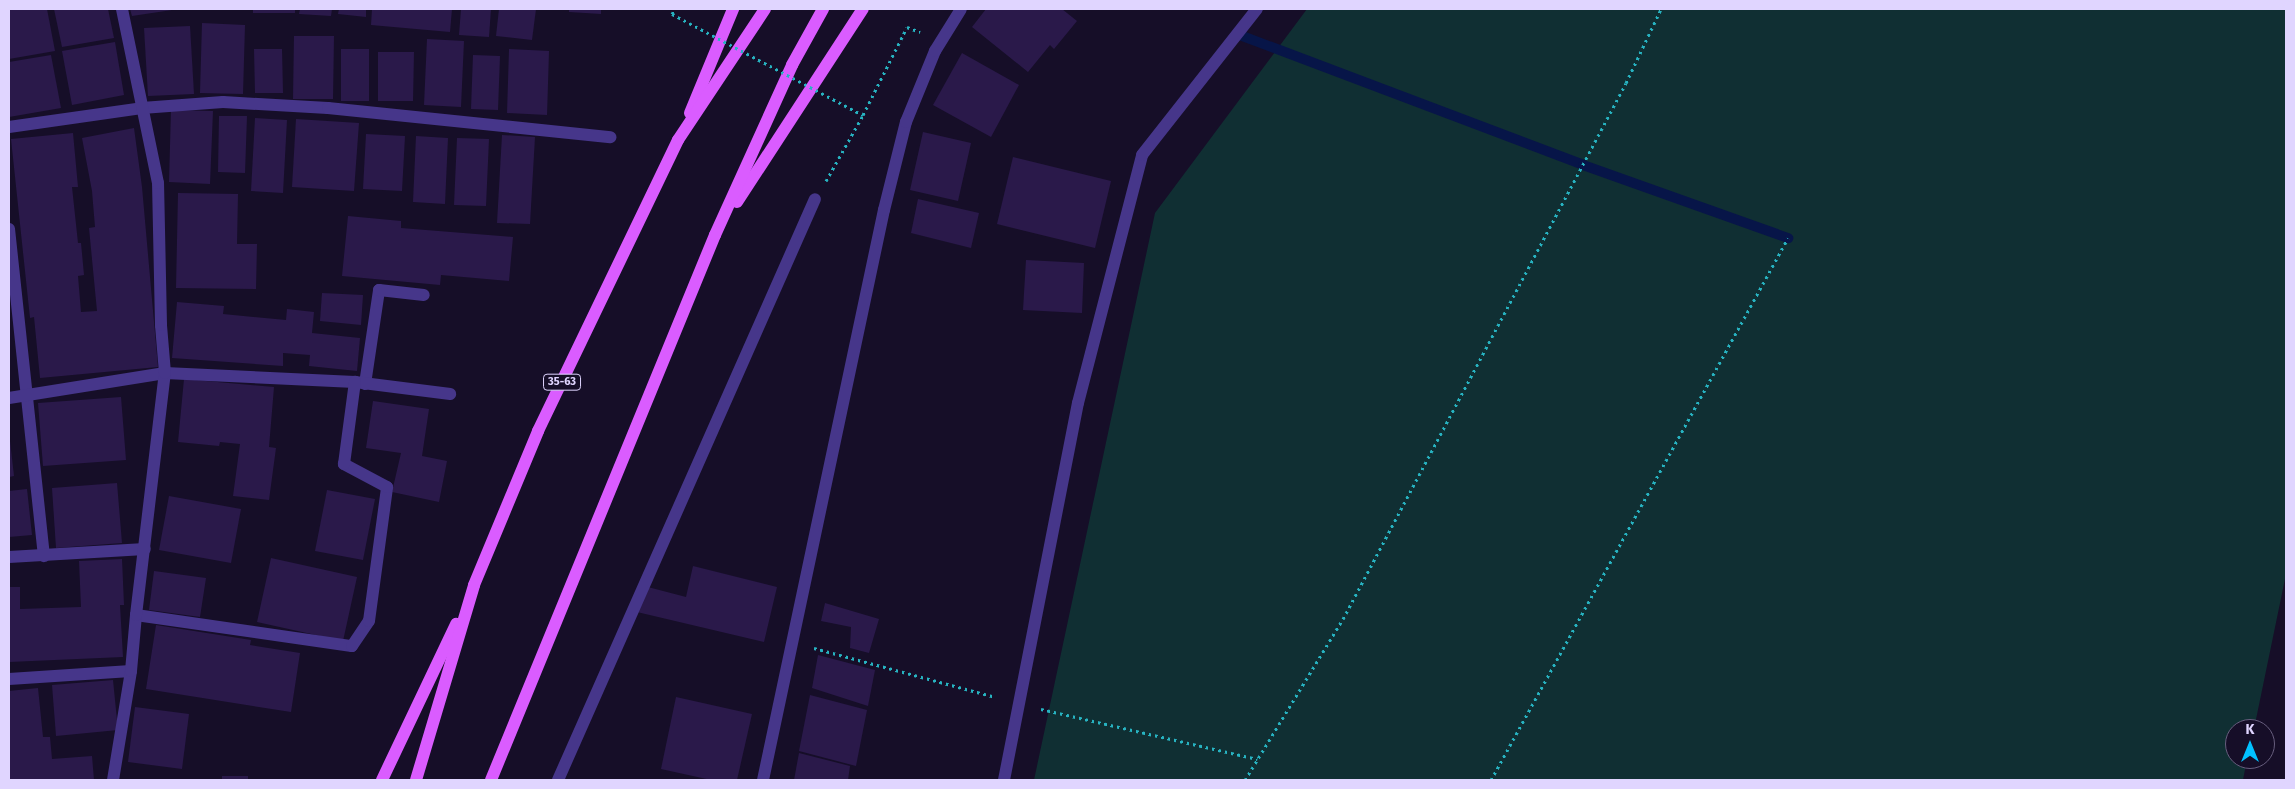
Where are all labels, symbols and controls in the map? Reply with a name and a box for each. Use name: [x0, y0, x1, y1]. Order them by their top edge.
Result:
road number: 35-63: [542, 374, 582, 391]
north arrow: [2225, 719, 2275, 769]
text: K: [2246, 721, 2254, 738]

